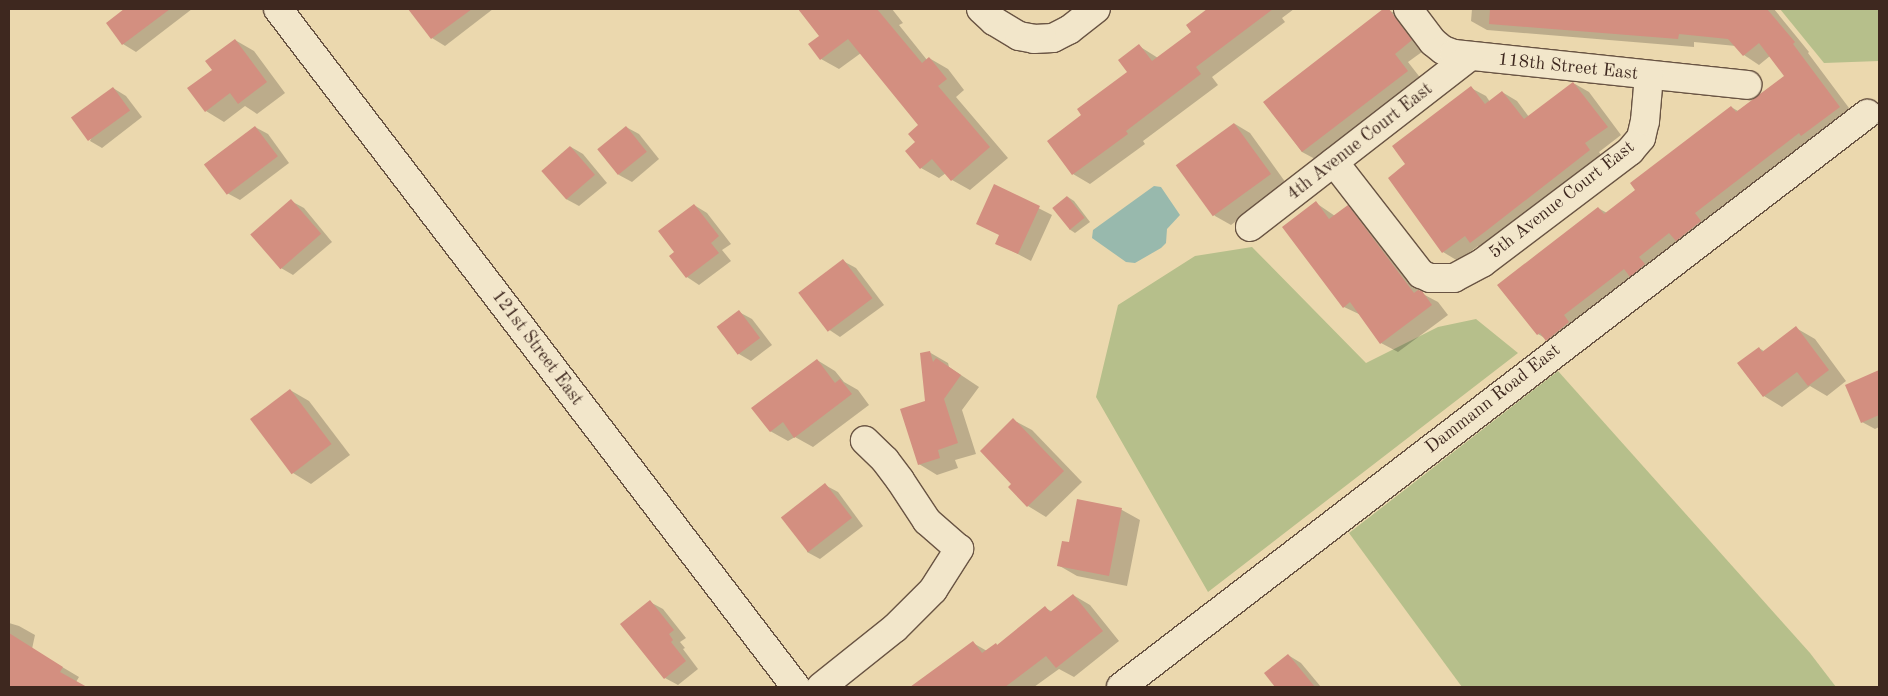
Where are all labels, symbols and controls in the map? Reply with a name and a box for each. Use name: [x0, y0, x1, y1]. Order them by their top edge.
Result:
street label: 118th Street East: [1497, 49, 1639, 85]
street label: 4th Avenue Court East: [1283, 79, 1437, 205]
street label: 5th Avenue Court East: [1485, 137, 1639, 263]
street label: 121st Street East: [487, 286, 587, 410]
street label: Dammann Road East: [1421, 340, 1565, 458]

